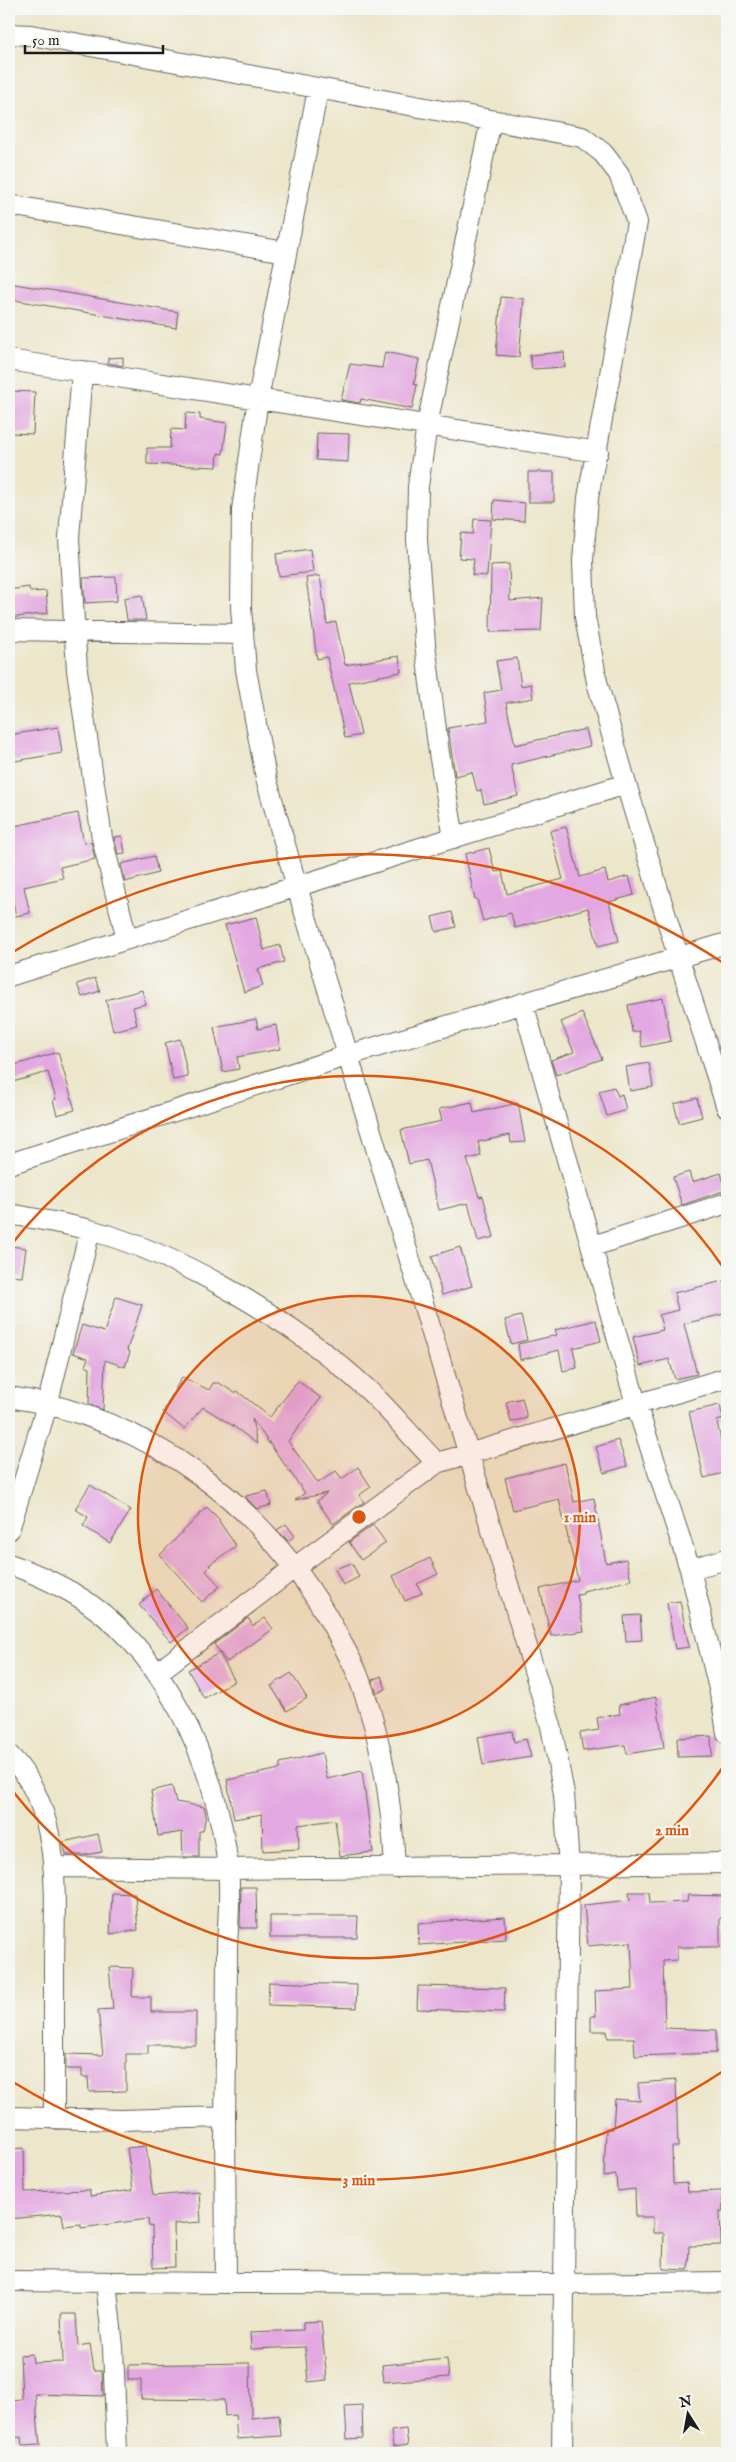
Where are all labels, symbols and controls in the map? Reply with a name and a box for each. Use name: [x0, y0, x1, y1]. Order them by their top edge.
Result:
scale bar: [25, 22, 162, 54]
text: 50 m: [32, 31, 60, 50]
centre of rings: [350, 1508, 368, 1526]
text: 1 min: [564, 1508, 596, 1527]
text: 2 min: [655, 1821, 689, 1840]
text: 3 min: [343, 2171, 375, 2190]
north arrow: [664, 2390, 714, 2440]
text: N: [677, 2392, 693, 2412]

